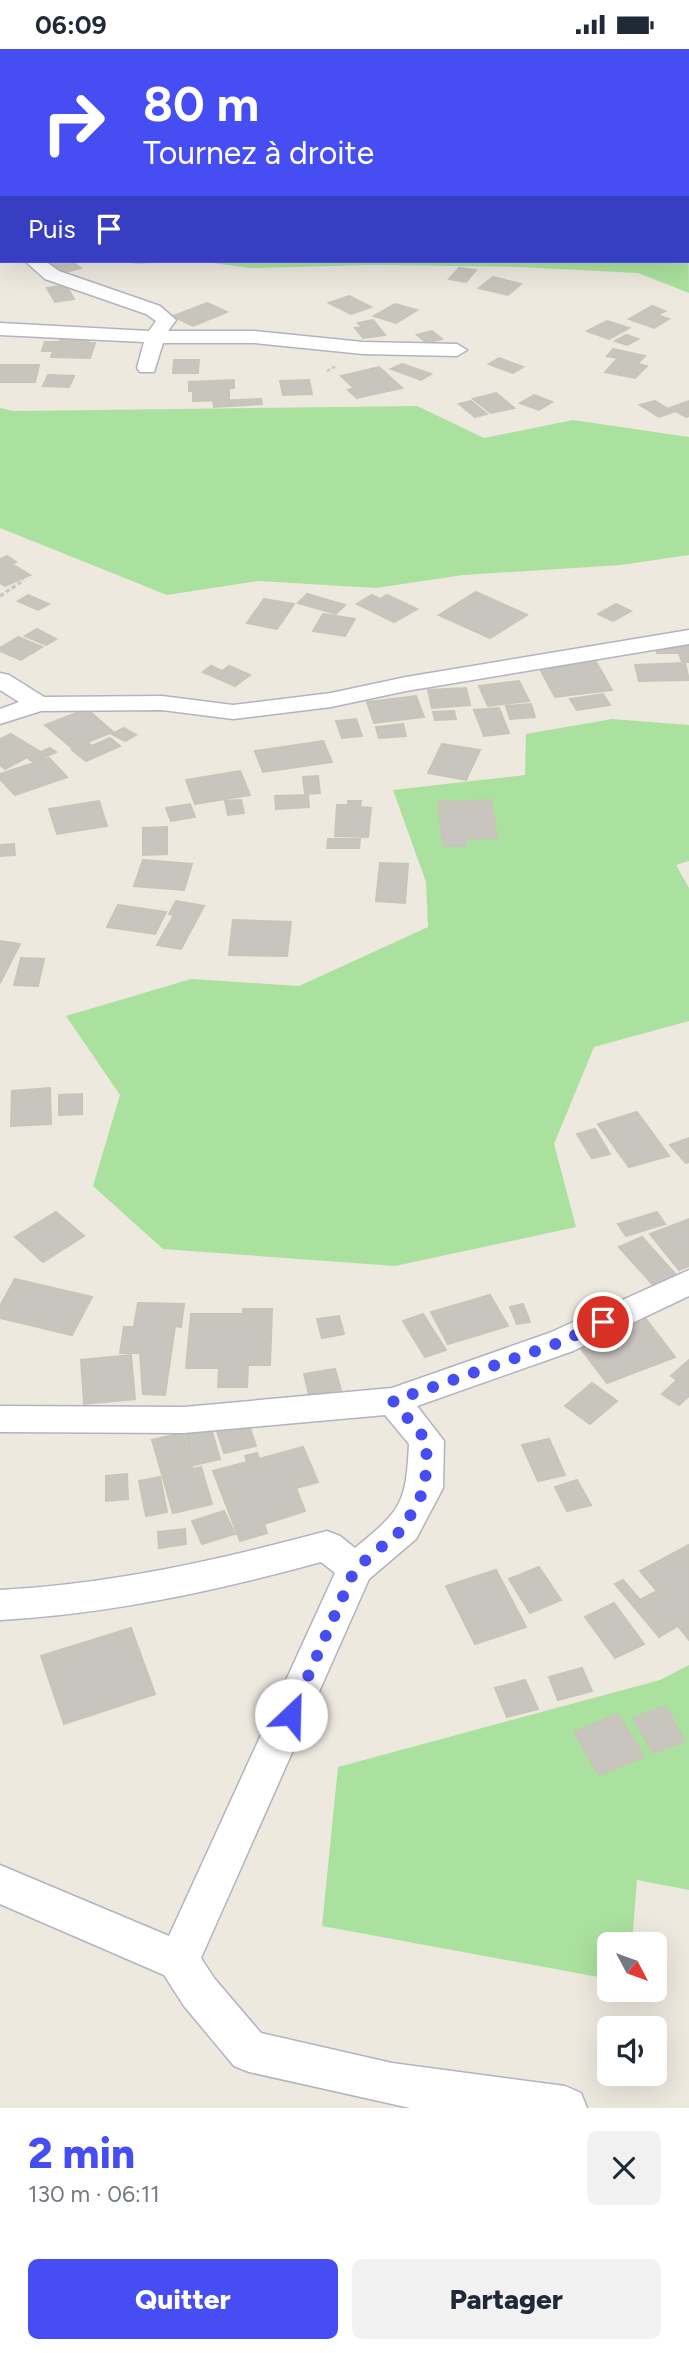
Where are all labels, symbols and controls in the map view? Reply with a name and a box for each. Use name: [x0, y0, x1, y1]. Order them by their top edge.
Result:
text: 06:09: [35, 9, 107, 41]
text: 80 m: [143, 74, 259, 133]
icon: right: [28, 77, 119, 168]
text: Tournez à droite: [143, 134, 374, 172]
icon: arrive: [90, 210, 128, 248]
text: Puis: [28, 213, 76, 245]
pin: [573, 1292, 633, 1352]
icon: arrive: [584, 1303, 622, 1341]
position arrow: [254, 1678, 328, 1752]
north arrow: [597, 1932, 667, 2002]
map controls: [597, 1932, 667, 2086]
button: sound: [597, 2016, 667, 2086]
text: 2 min: [28, 2128, 135, 2179]
button: close: [587, 2131, 661, 2205]
text: 130 m · 06:11: [28, 2180, 160, 2208]
button: Quitter: [28, 2259, 338, 2339]
button: Partager: [352, 2259, 661, 2339]

